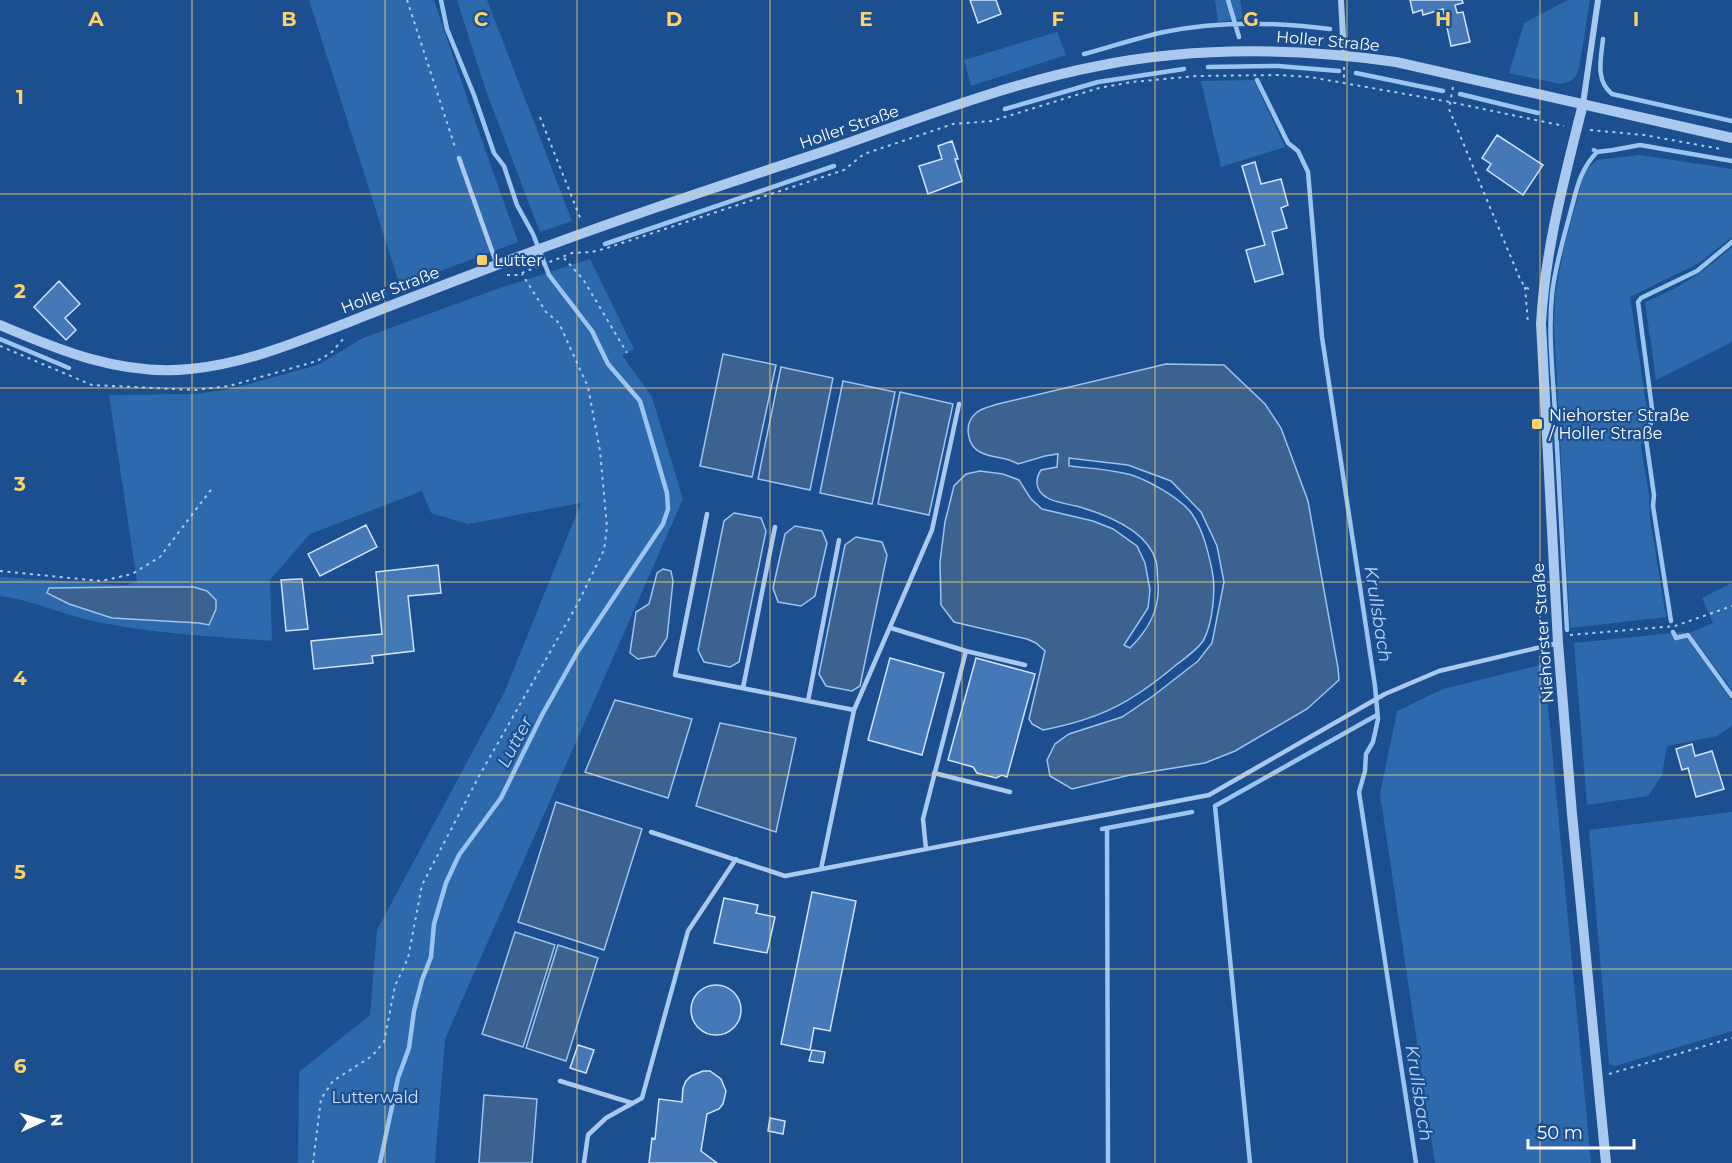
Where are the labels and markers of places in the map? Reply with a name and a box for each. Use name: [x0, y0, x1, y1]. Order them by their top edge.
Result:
place label: Lutter: [494, 251, 543, 270]
marker: Lutter: [475, 253, 489, 267]
place label: Niehorster Straße / Holler Straße: [1548, 406, 1689, 443]
marker: Niehorster Straße / Holler Straße: [1530, 417, 1544, 431]

